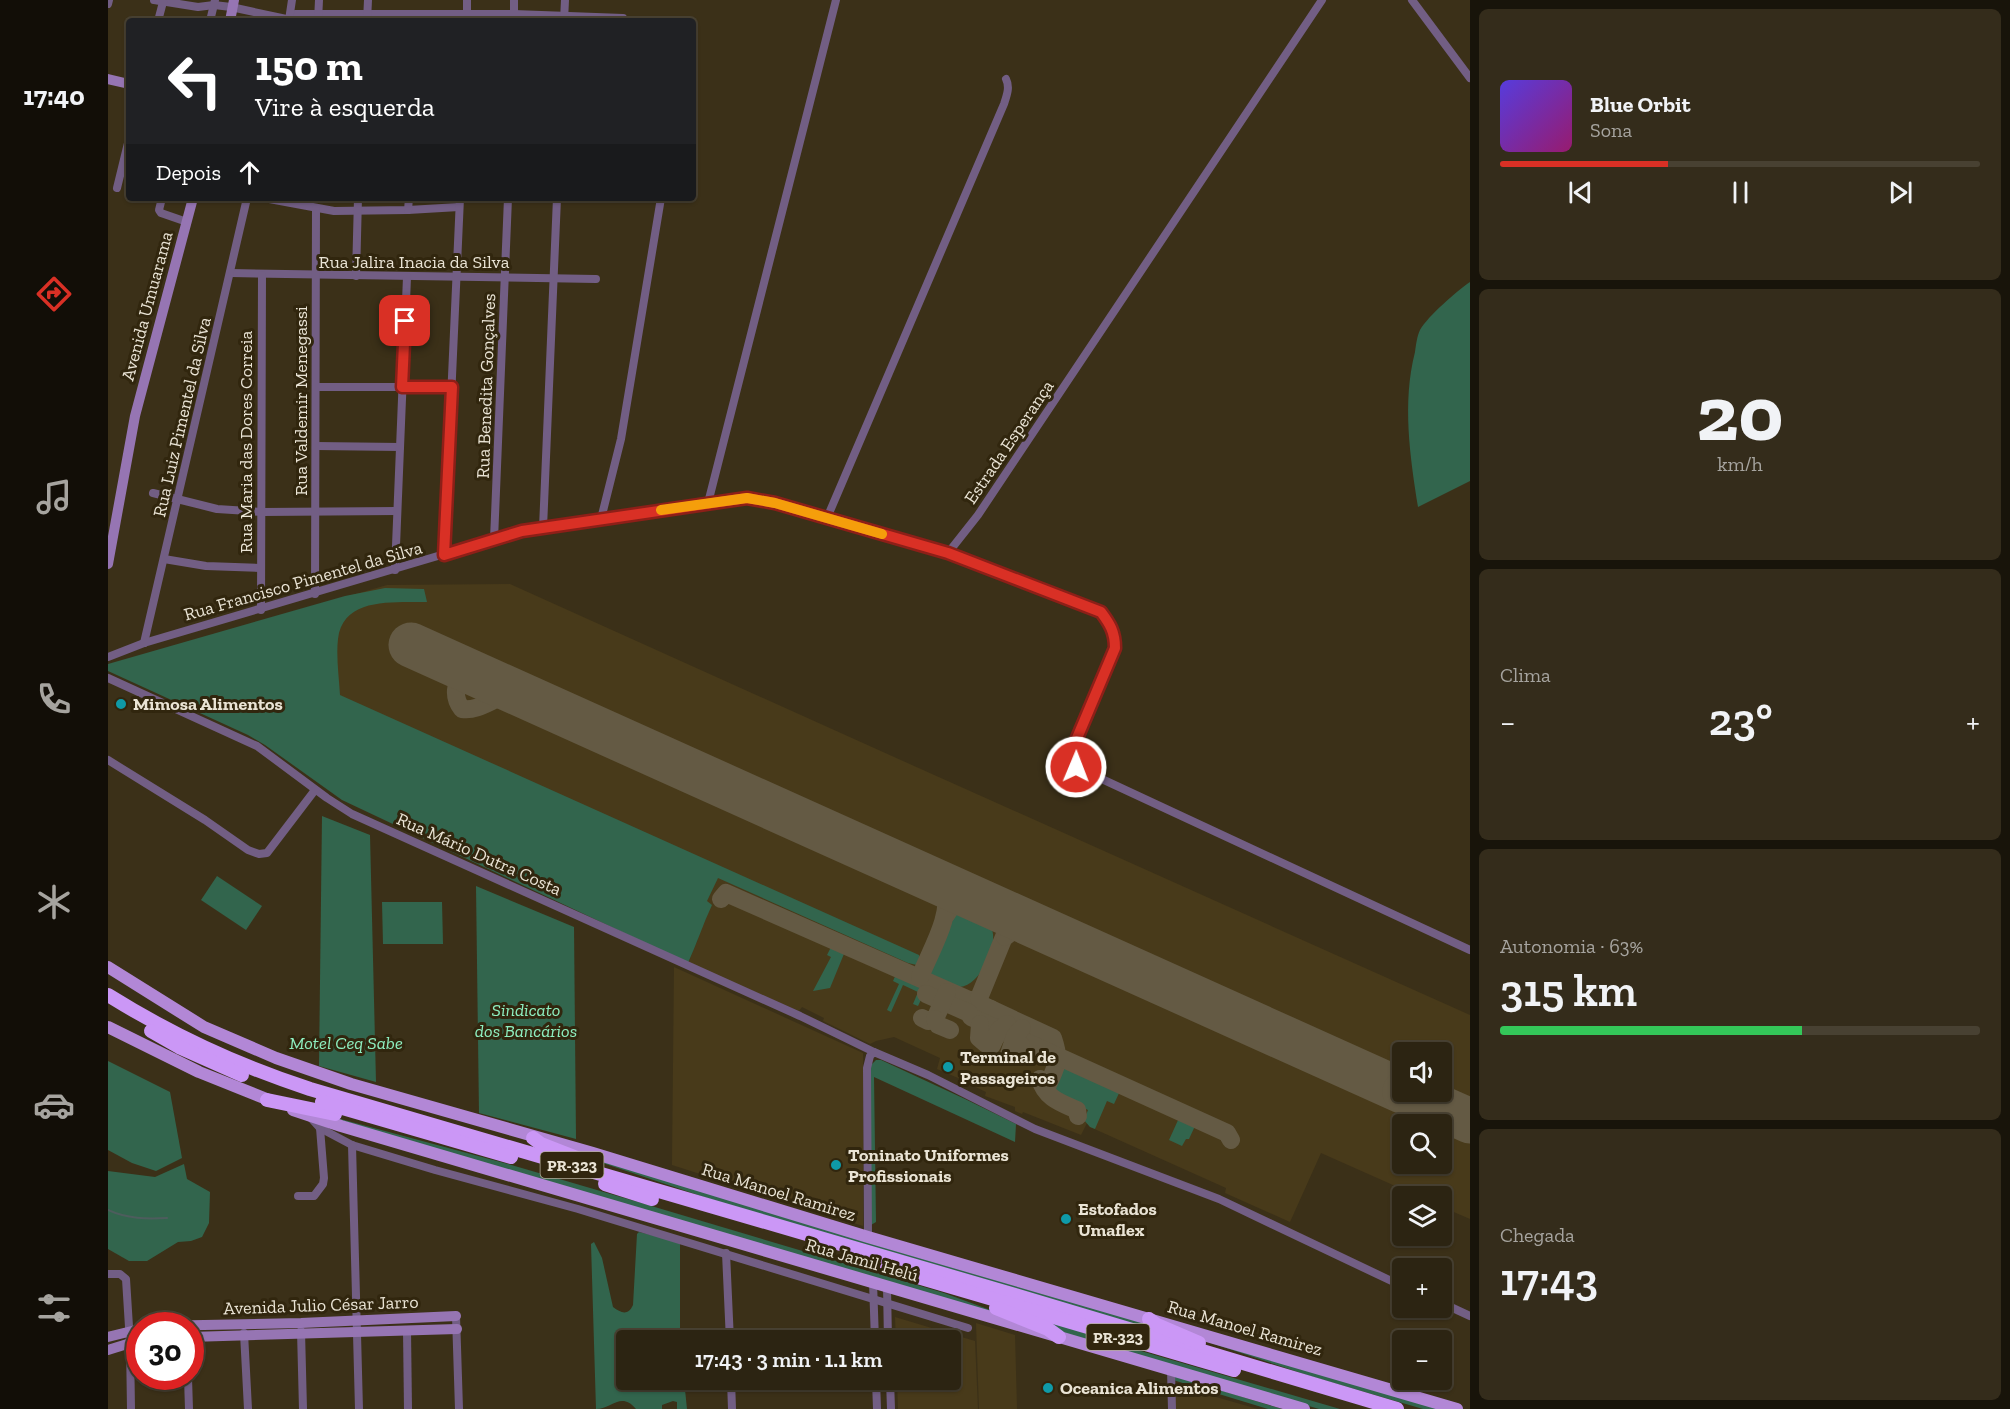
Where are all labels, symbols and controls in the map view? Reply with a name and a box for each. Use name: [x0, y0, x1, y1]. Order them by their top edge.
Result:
text: 150 m: [255, 40, 363, 91]
icon: left: [156, 42, 234, 120]
text: 17:40: [23, 80, 85, 112]
text: Vire à esquerda: [255, 91, 435, 123]
text: Blue Orbit: [1590, 91, 1690, 118]
text: Sona: [1590, 118, 1632, 142]
icon: ahead: [233, 156, 266, 189]
text: Depois: [156, 159, 221, 186]
icon: previous: [1564, 176, 1597, 209]
icon: pause: [1724, 176, 1757, 209]
icon: next: [1884, 176, 1917, 209]
street label: Avenida Umuarama: [117, 229, 178, 383]
street label: Rua Jalira Inacia da Silva: [319, 251, 510, 273]
icon: directions: [33, 273, 75, 315]
street label: Rua Benedita Gonçalves: [472, 293, 500, 479]
pin: [379, 295, 430, 346]
icon: arrive: [388, 304, 421, 337]
street label: Rua Valdemir Menegassi: [290, 306, 312, 496]
street label: Rua Luiz Pimentel da Silva: [148, 315, 216, 519]
street label: Rua Maria das Dores Correia: [235, 331, 257, 553]
text: 20: [1697, 366, 1783, 460]
street label: Estrada Esperança: [959, 376, 1059, 508]
text: km/h: [1717, 452, 1763, 476]
icon: music: [33, 476, 75, 518]
street label: Rua Francisco Pimentel da Silva: [181, 536, 425, 626]
text: Clima: [1500, 663, 1551, 687]
icon: phone: [33, 678, 75, 720]
place label: Mimosa Alimentos: [133, 693, 283, 715]
text: 23°: [1709, 693, 1773, 747]
marker: Mimosa Alimentos: [114, 697, 128, 711]
text: −: [1500, 702, 1515, 741]
text: +: [1966, 702, 1980, 741]
position arrow: [1044, 735, 1108, 799]
street label: Rua Mário Dutra Costa: [393, 808, 565, 900]
icon: climate: [33, 881, 75, 923]
text: Autonomia · 63%: [1500, 934, 1643, 958]
text: 315 km: [1500, 964, 1637, 1018]
park label: Sindicato dos Bancários: [475, 999, 577, 1042]
park label: Motel Ceq Sabe: [289, 1032, 403, 1054]
map controls: [1392, 1042, 1452, 1390]
button: sound: [1392, 1042, 1452, 1102]
place label: Terminal de Passageiros: [960, 1046, 1056, 1089]
marker: Terminal de Passageiros: [941, 1060, 955, 1074]
icon: car: [33, 1084, 75, 1126]
button: search: [1392, 1114, 1452, 1174]
place label: Toninato Uniformes Profissionais: [848, 1144, 1009, 1187]
road number: PR-323: [540, 1152, 604, 1178]
street label: Rua Manoel Ramirez: [699, 1158, 859, 1226]
marker: Toninato Uniformes Profissionais: [829, 1158, 843, 1172]
button: layers: [1392, 1186, 1452, 1246]
place label: Estofados Umaflex: [1078, 1198, 1157, 1241]
marker: Estofados Umaflex: [1059, 1212, 1073, 1226]
text: Chegada: [1500, 1223, 1575, 1247]
street label: Rua Jamil Helú: [803, 1233, 921, 1287]
text: 17:43: [1500, 1253, 1598, 1307]
button: +: [1392, 1258, 1452, 1318]
icon: filters: [33, 1287, 75, 1329]
street label: Avenida Julio César Jarro: [223, 1291, 419, 1319]
street label: Rua Manoel Ramirez: [1165, 1295, 1325, 1361]
speed limit sign: 30: [126, 1312, 204, 1390]
road number: PR-323: [1086, 1324, 1150, 1350]
button: −: [1392, 1330, 1452, 1390]
text: 17:43 · 3 min · 1.1 km: [695, 1346, 882, 1373]
place label: Oceanica Alimentos: [1060, 1377, 1218, 1399]
marker: Oceanica Alimentos: [1041, 1381, 1055, 1395]

